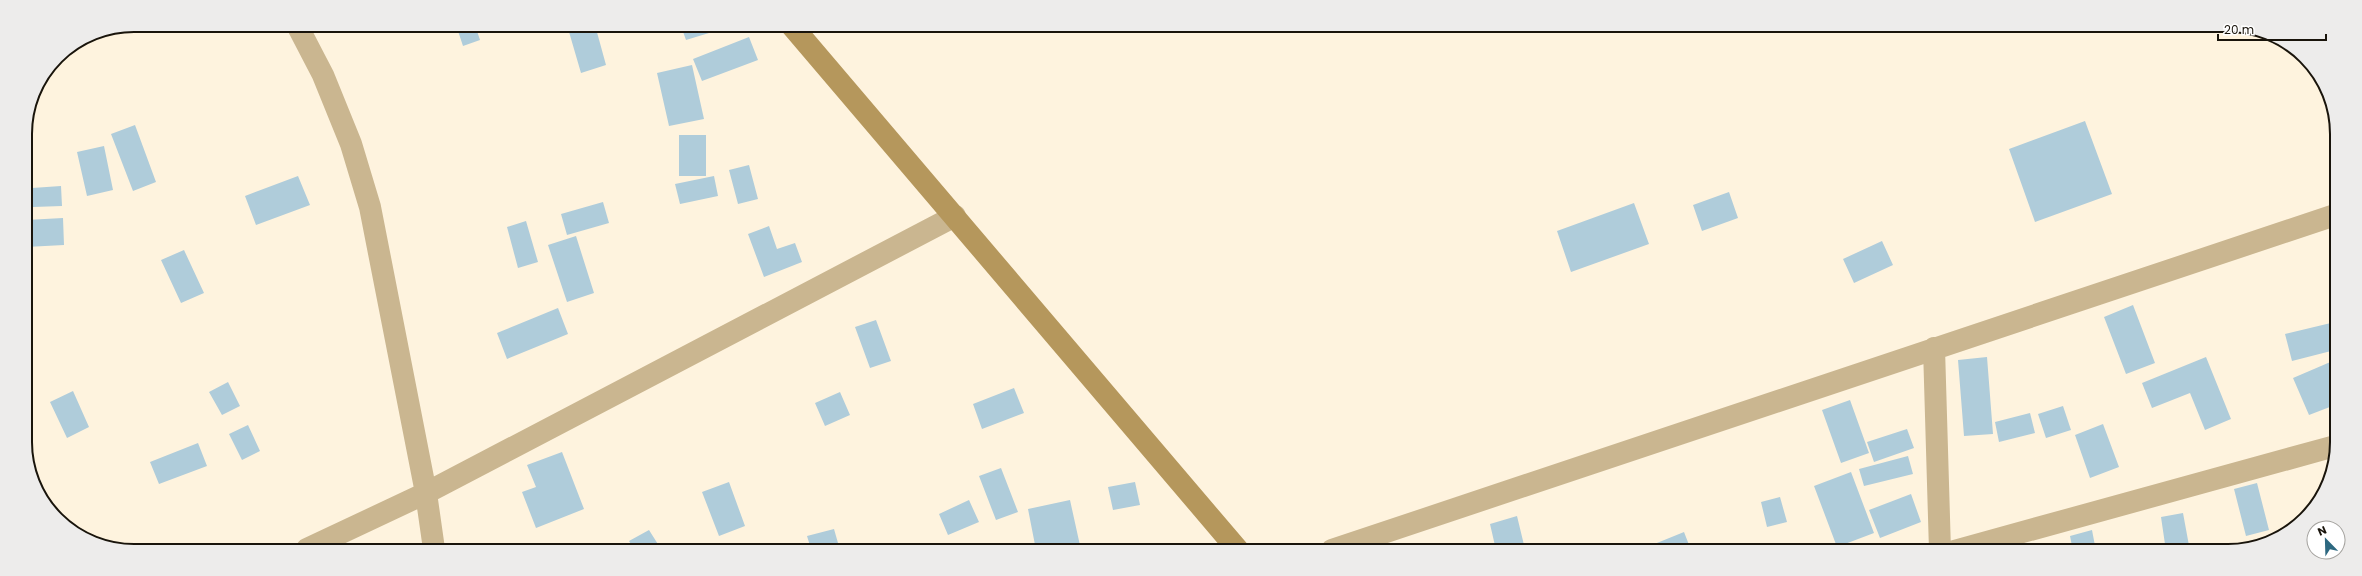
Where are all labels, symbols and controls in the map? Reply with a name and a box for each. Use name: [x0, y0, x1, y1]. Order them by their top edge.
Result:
scale bar: [2218, 16, 2326, 42]
text: 20 m: [2224, 21, 2254, 38]
north arrow: [2306, 520, 2346, 560]
text: N: [2315, 522, 2329, 540]

